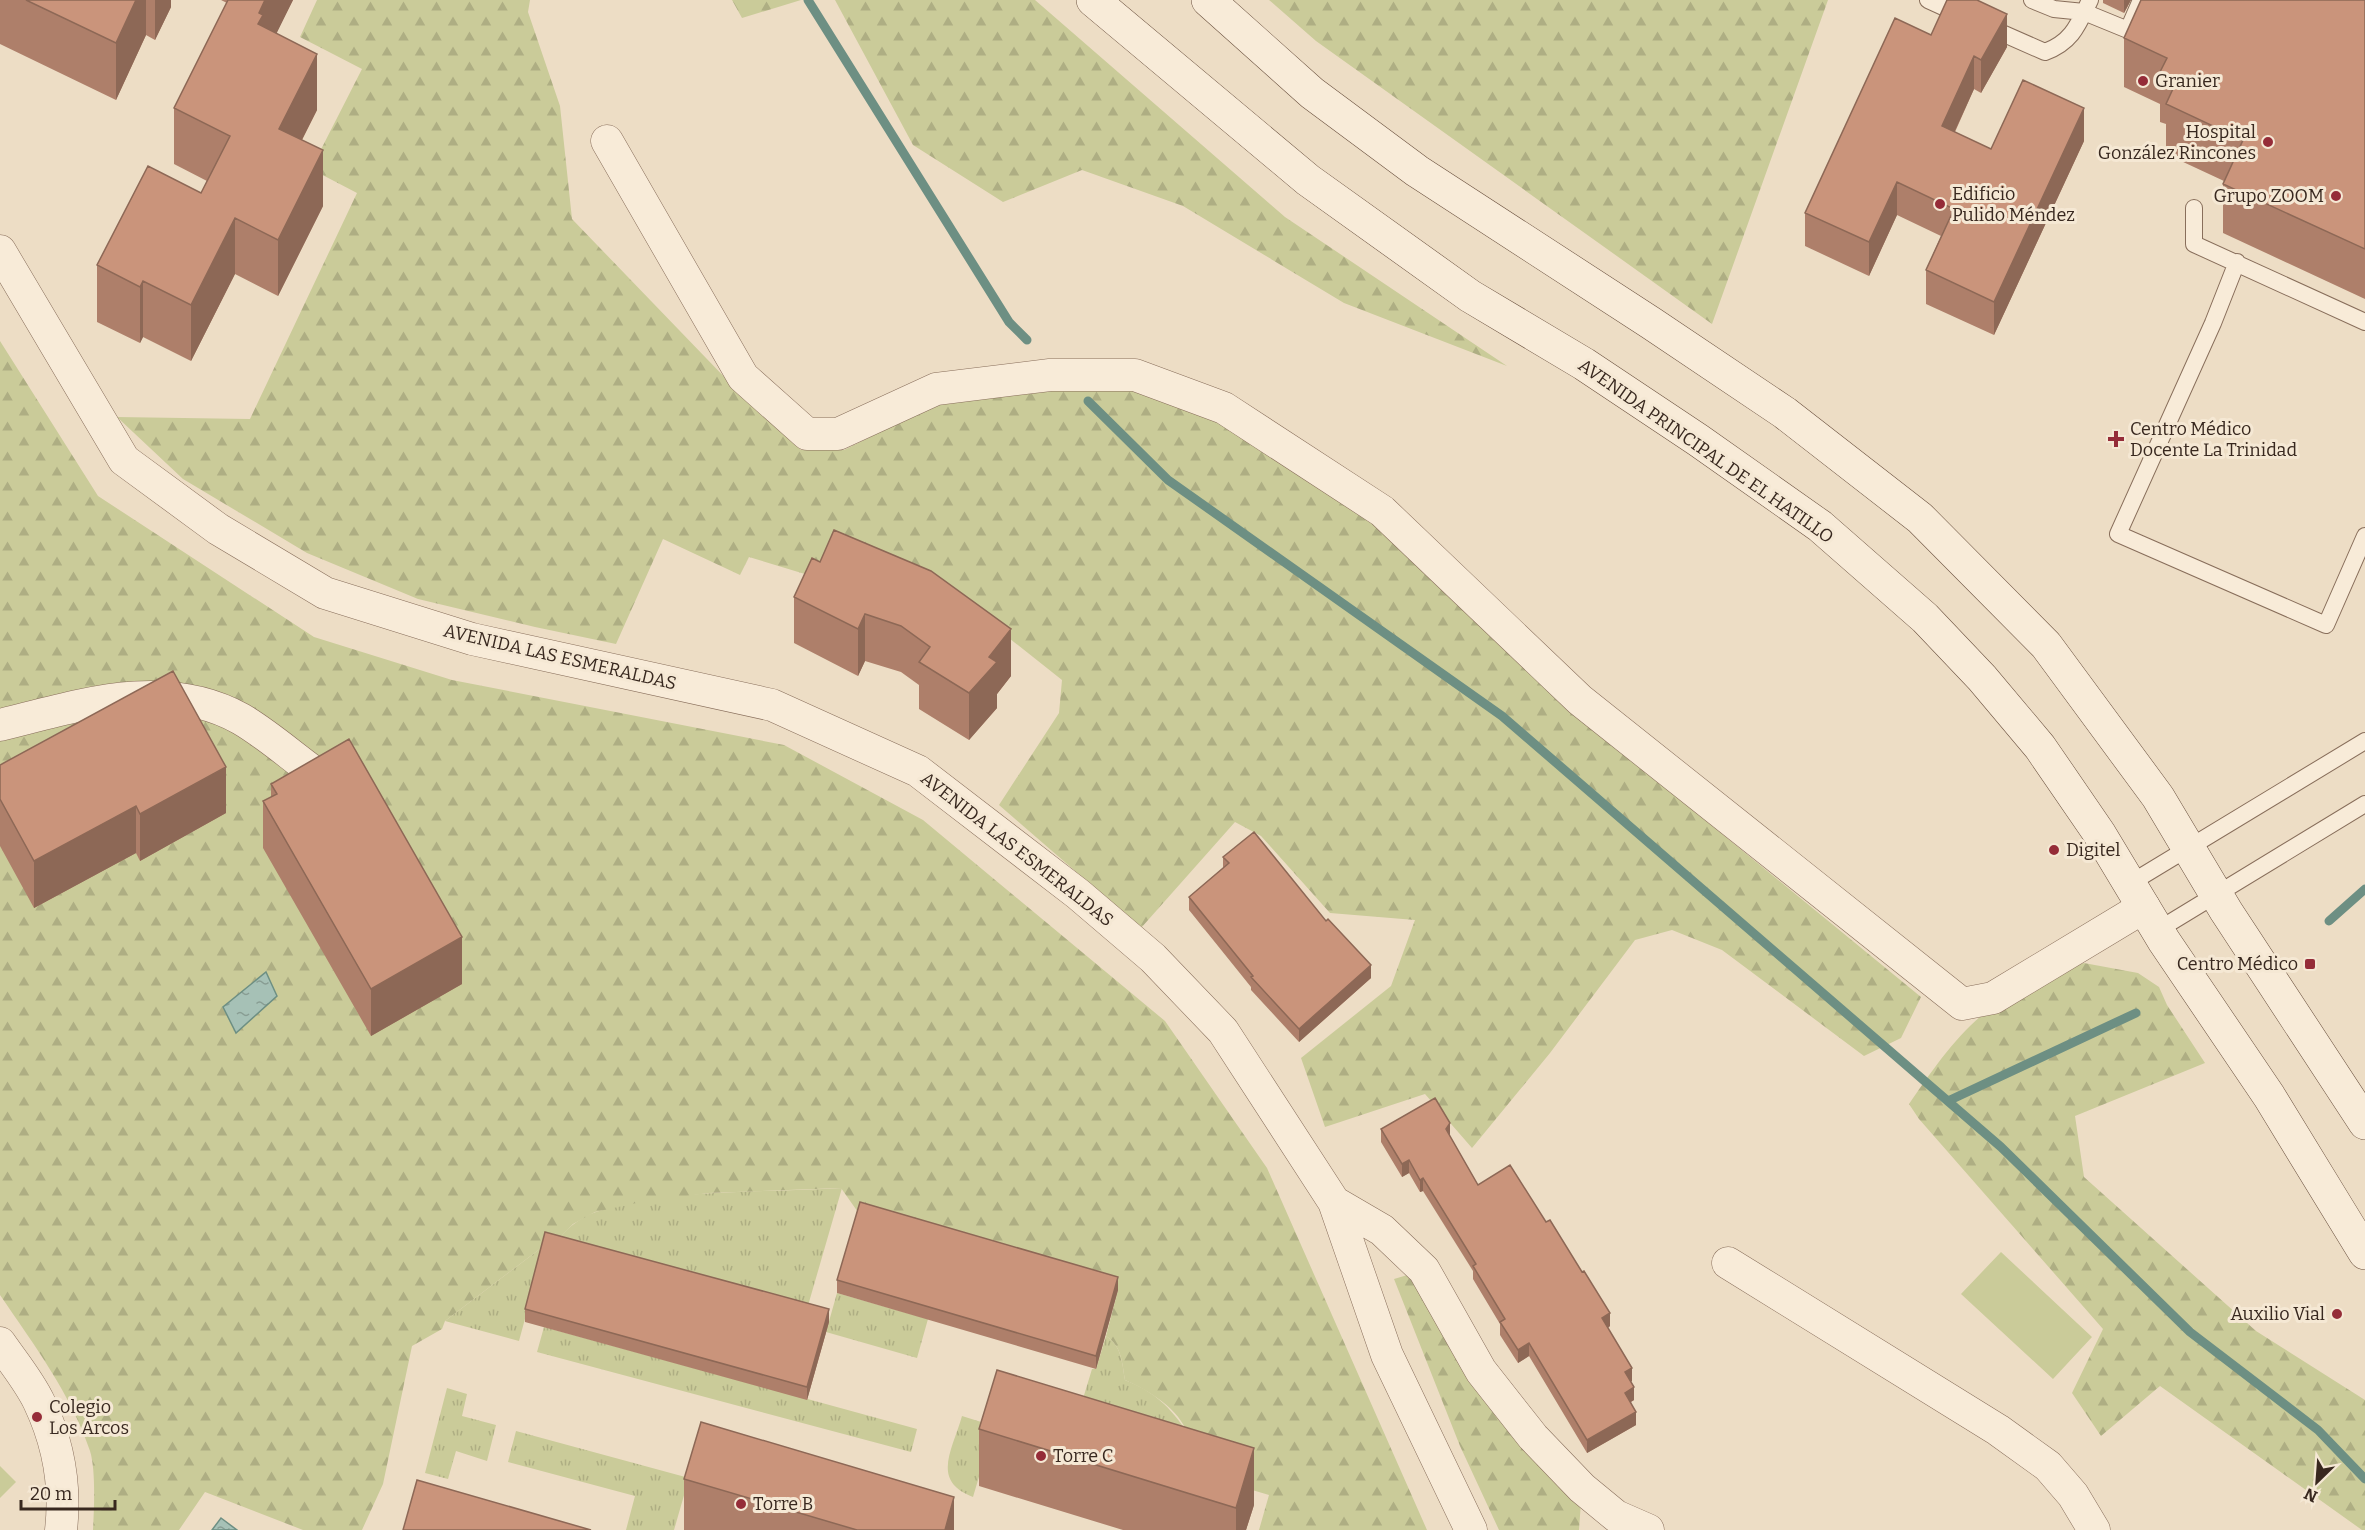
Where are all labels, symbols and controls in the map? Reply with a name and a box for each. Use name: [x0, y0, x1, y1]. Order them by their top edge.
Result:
place label: Granier: [2155, 70, 2220, 92]
marker: Granier: [2136, 74, 2150, 88]
place label: Hospital González Rincones: [2098, 121, 2256, 164]
marker: Hospital González Rincones: [2261, 135, 2275, 149]
place label: Edificio Pulido Méndez: [1952, 183, 2075, 226]
place label: Grupo ZOOM: [2214, 185, 2324, 207]
marker: Grupo ZOOM: [2329, 189, 2343, 203]
marker: Edificio Pulido Méndez: [1933, 197, 1947, 211]
street label: AVENIDA PRINCIPAL DE EL HATILLO: [1574, 354, 1838, 548]
place label: Centro Médico Docente La Trinidad: [2130, 418, 2297, 461]
marker: Centro Médico Docente La Trinidad: [2107, 430, 2125, 448]
street label: AVENIDA LAS ESMERALDAS: [441, 619, 679, 695]
street label: AVENIDA LAS ESMERALDAS: [916, 767, 1118, 931]
place label: Digitel: [2066, 839, 2120, 861]
marker: Digitel: [2047, 843, 2061, 857]
place label: Centro Médico: [2177, 953, 2298, 975]
marker: Centro Médico: [2303, 957, 2317, 971]
place label: Auxilio Vial: [2230, 1303, 2325, 1325]
marker: Auxilio Vial: [2330, 1307, 2344, 1321]
place label: Colegio Los Arcos: [49, 1396, 129, 1439]
marker: Colegio Los Arcos: [30, 1410, 44, 1424]
place label: Torre C: [1053, 1445, 1113, 1467]
marker: Torre C: [1034, 1449, 1048, 1463]
north arrow: [2287, 1452, 2347, 1512]
scale bar: [21, 1473, 116, 1511]
text: 20 m: [30, 1483, 72, 1505]
text: N: [2301, 1484, 2320, 1506]
place label: Torre B: [753, 1493, 813, 1515]
marker: Torre B: [734, 1497, 748, 1511]

